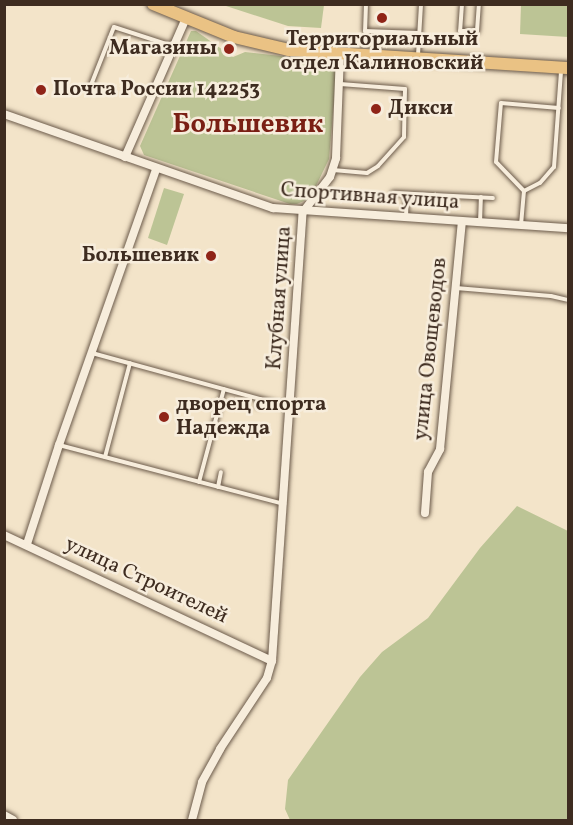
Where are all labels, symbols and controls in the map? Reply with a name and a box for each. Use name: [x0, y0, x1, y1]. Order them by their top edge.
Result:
marker: Территориальный отдел Калиновский: [375, 11, 389, 25]
place label: Территориальный отдел Калиновский: [280, 27, 484, 77]
place label: Магазины: [109, 36, 217, 62]
marker: Магазины: [222, 42, 236, 56]
place label: Почта России 142253: [53, 77, 260, 103]
marker: Почта России 142253: [34, 83, 48, 97]
place label: Дикси: [388, 96, 453, 122]
marker: Дикси: [369, 102, 383, 116]
district label: Большевик: [173, 110, 323, 142]
street label: Спортивная улица: [279, 178, 461, 216]
street label: Клубная улица: [262, 225, 298, 371]
place label: Большевик: [82, 243, 199, 269]
marker: Большевик: [204, 249, 218, 263]
street label: улица Овощеводов: [409, 256, 453, 442]
place label: дворец спорта Надежда: [176, 392, 327, 442]
marker: дворец спорта Надежда: [157, 410, 171, 424]
street label: улица Строителей: [61, 532, 231, 630]

